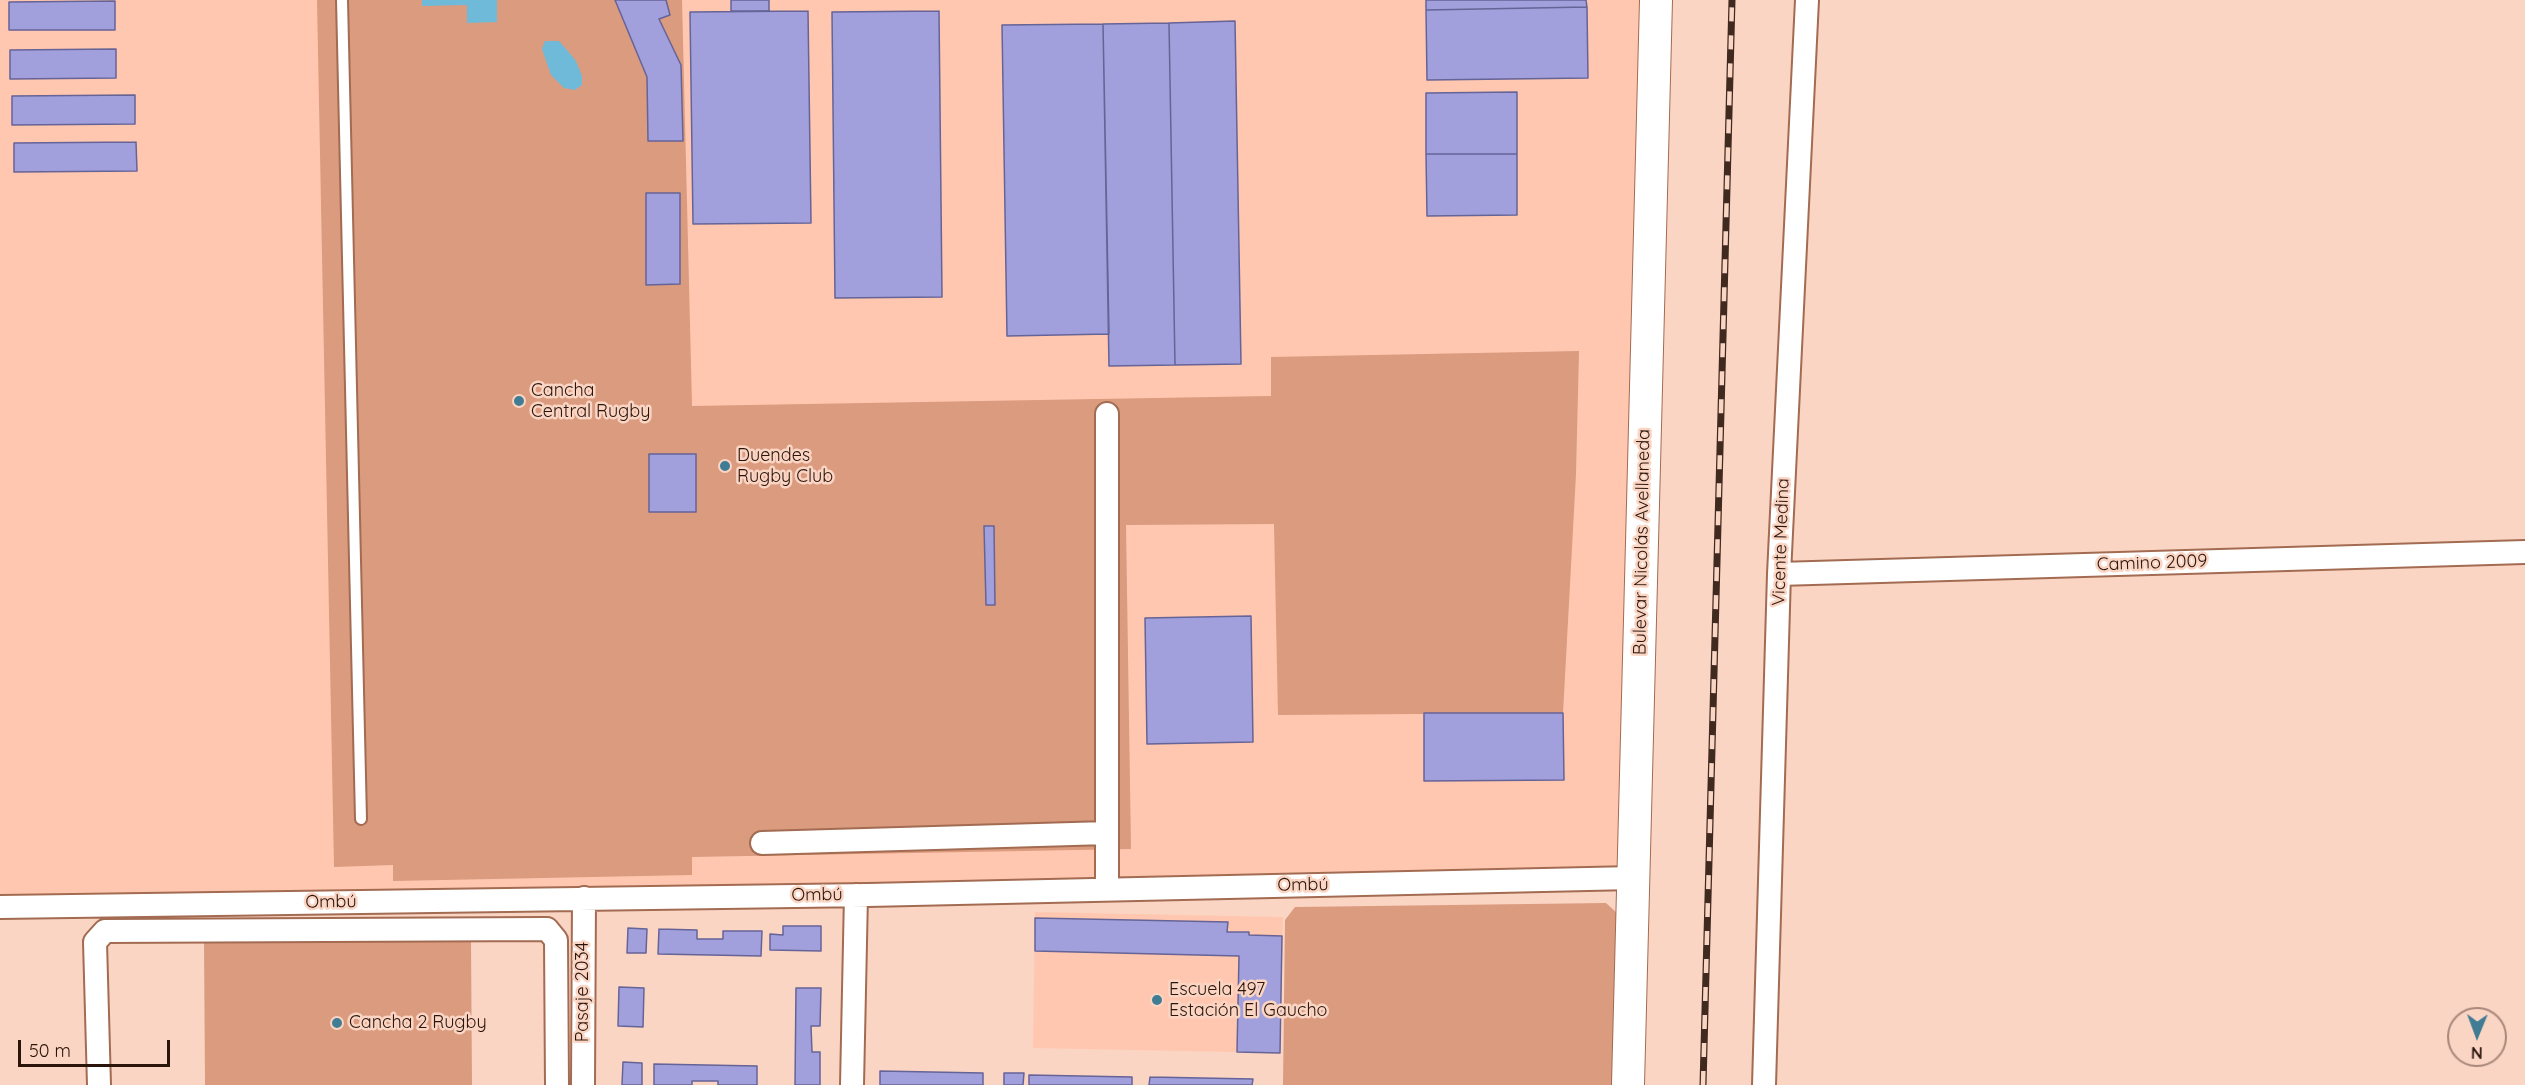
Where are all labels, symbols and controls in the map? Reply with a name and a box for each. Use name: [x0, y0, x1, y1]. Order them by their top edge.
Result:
place label: Cancha Central Rugby: [531, 380, 650, 422]
marker: Cancha Central Rugby: [512, 394, 526, 408]
street label: Bulevar Nicolás Avellaneda: [1629, 429, 1655, 655]
place label: Duendes Rugby Club: [737, 445, 833, 488]
marker: Duendes Rugby Club: [718, 459, 732, 473]
street label: Vicente Medina: [1768, 478, 1794, 606]
street label: Camino 2009: [2096, 550, 2208, 576]
street label: Ombú: [1277, 874, 1329, 896]
street label: Ombú: [791, 884, 843, 906]
street label: Ombú: [305, 891, 357, 913]
street label: Pasaje 2034: [572, 942, 594, 1042]
place label: Escuela 497 Estación El Gaucho: [1169, 979, 1327, 1022]
marker: Escuela 497 Estación El Gaucho: [1150, 993, 1164, 1007]
north arrow: [2447, 1007, 2507, 1067]
place label: Cancha 2 Rugby: [349, 1012, 487, 1034]
marker: Cancha 2 Rugby: [330, 1016, 344, 1030]
scale bar: [21, 1028, 172, 1066]
text: 50 m: [29, 1039, 71, 1062]
text: N: [2471, 1043, 2483, 1063]

